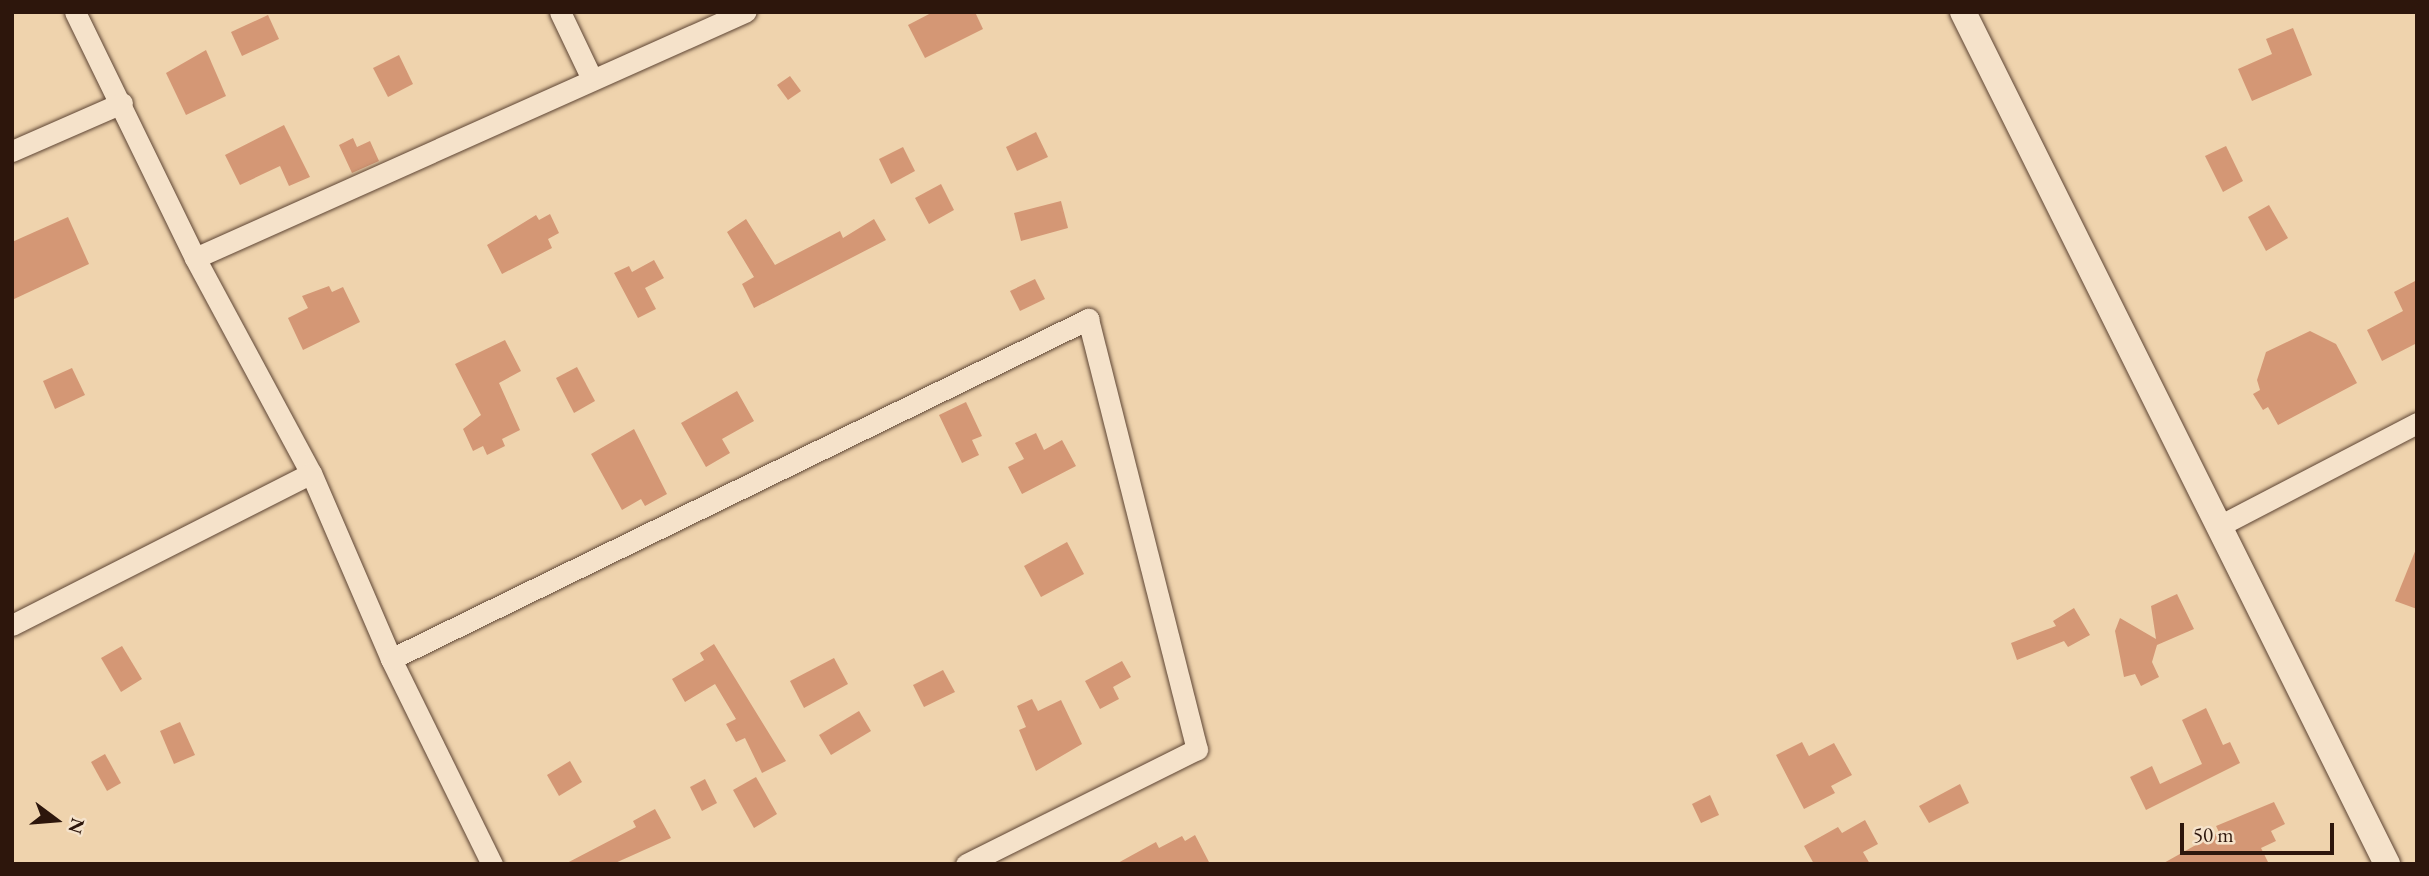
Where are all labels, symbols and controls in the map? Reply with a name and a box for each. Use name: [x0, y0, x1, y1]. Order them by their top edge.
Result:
north arrow: [21, 785, 91, 855]
scale bar: [2184, 810, 2338, 854]
text: N: [63, 815, 91, 837]
text: 50 m: [2193, 821, 2234, 848]

